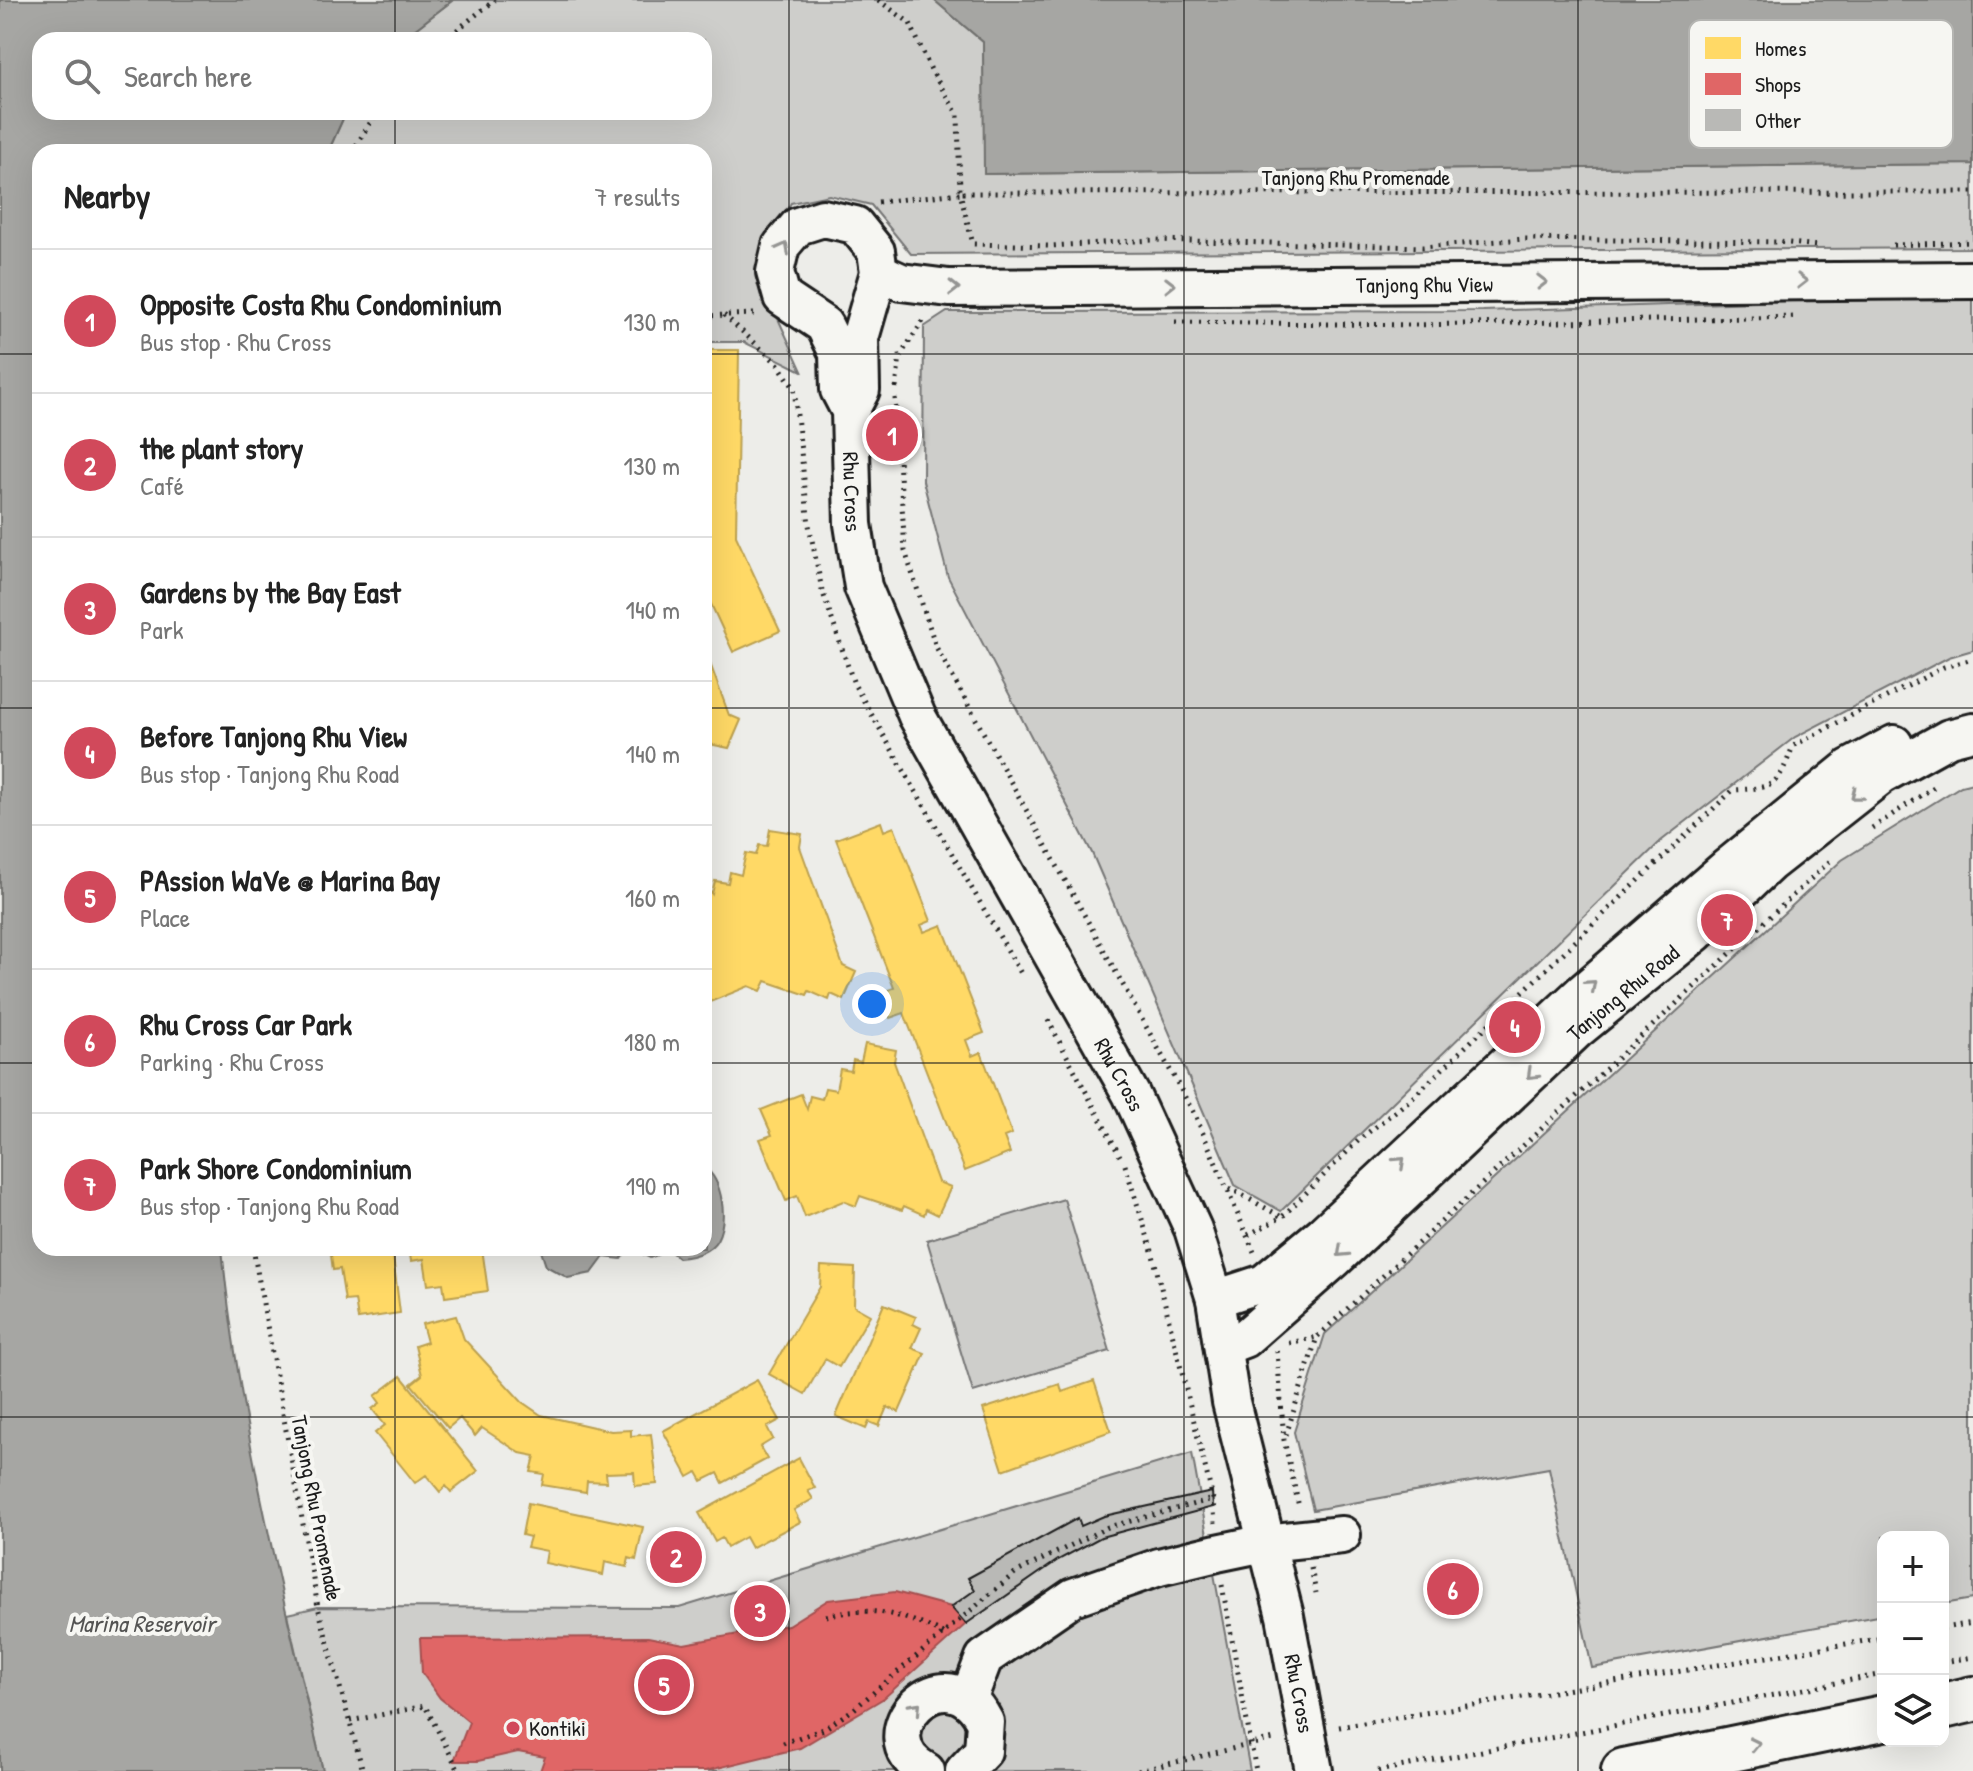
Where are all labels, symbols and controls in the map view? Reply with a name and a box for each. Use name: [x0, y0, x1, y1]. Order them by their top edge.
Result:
legend: [1689, 20, 1953, 148]
search box: [32, 32, 712, 120]
text: Homes: [1755, 33, 1806, 63]
icon: search: [60, 54, 104, 98]
text: Search here: [124, 56, 252, 96]
text: Shops: [1755, 69, 1801, 99]
text: Other: [1755, 105, 1802, 135]
street label: Tanjong Rhu Promenade: [1262, 162, 1450, 192]
text: Nearby: [64, 173, 150, 219]
text: 7 results: [595, 179, 680, 214]
one-way arrow: [774, 241, 789, 256]
street label: Tanjong Rhu View: [1356, 269, 1493, 300]
one-way arrow: [1796, 272, 1809, 290]
one-way arrow: [1536, 273, 1549, 291]
one-way arrow: [1164, 276, 1177, 294]
one-way arrow: [948, 279, 961, 297]
text: Opposite Costa Rhu Condominium: [140, 284, 502, 324]
text: 1: [85, 304, 95, 339]
text: 130 m: [624, 304, 680, 339]
text: Bus stop · Rhu Cross: [140, 324, 331, 359]
pin: 1: [866, 405, 918, 465]
text: the plant story: [140, 428, 303, 468]
text: 2: [84, 448, 96, 483]
text: 130 m: [624, 448, 680, 483]
street label: Rhu Cross: [836, 451, 869, 534]
text: Café: [140, 468, 184, 503]
text: Gardens by the Bay East: [140, 572, 401, 612]
text: 3: [84, 592, 96, 627]
text: 140 m: [626, 592, 680, 627]
text: Park: [140, 612, 184, 647]
text: Before Tanjong Rhu View: [140, 716, 407, 756]
text: 4: [85, 736, 95, 771]
text: 140 m: [626, 736, 680, 771]
text: Bus stop · Tanjong Rhu Road: [140, 756, 399, 791]
one-way arrow: [1851, 785, 1865, 800]
text: PAssion WaVe @ Marina Bay: [140, 860, 441, 900]
text: 5: [85, 880, 96, 915]
text: 160 m: [625, 880, 680, 915]
pin: 7: [1701, 890, 1753, 950]
text: Place: [140, 900, 190, 935]
street label: Tanjong Rhu Road: [1560, 937, 1686, 1047]
one-way arrow: [1581, 981, 1596, 995]
your location: [852, 984, 892, 1024]
pin: 4: [1489, 997, 1541, 1057]
text: Rhu Cross Car Park: [140, 1004, 352, 1044]
text: 6: [85, 1024, 95, 1059]
text: 180 m: [624, 1024, 680, 1059]
street label: Rhu Cross: [1087, 1032, 1152, 1116]
text: Parking · Rhu Cross: [140, 1044, 324, 1079]
one-way arrow: [1527, 1064, 1541, 1079]
text: Park Shore Condominium: [140, 1148, 412, 1188]
one-way arrow: [1391, 1158, 1406, 1172]
text: 7: [84, 1168, 96, 1203]
text: 190 m: [626, 1168, 680, 1203]
text: Bus stop · Tanjong Rhu Road: [140, 1188, 399, 1223]
one-way arrow: [1337, 1242, 1351, 1257]
street label: Tanjong Rhu Promenade: [284, 1413, 350, 1604]
pin: 2: [650, 1527, 702, 1587]
map controls: [1877, 1531, 1949, 1747]
button: +: [1877, 1531, 1949, 1603]
pin: 6: [1427, 1559, 1479, 1619]
pin: 3: [734, 1581, 786, 1641]
button: −: [1877, 1603, 1949, 1675]
water label: Marina Reservoir: [69, 1607, 218, 1639]
street label: Rhu Cross: [1277, 1651, 1322, 1735]
pin: 5: [638, 1655, 690, 1715]
button: layers: [1877, 1675, 1949, 1747]
one-way arrow: [907, 1702, 921, 1716]
place label: Kontiki: [529, 1713, 586, 1743]
marker: Kontiki: [504, 1719, 522, 1737]
one-way arrow: [1748, 1736, 1761, 1753]

